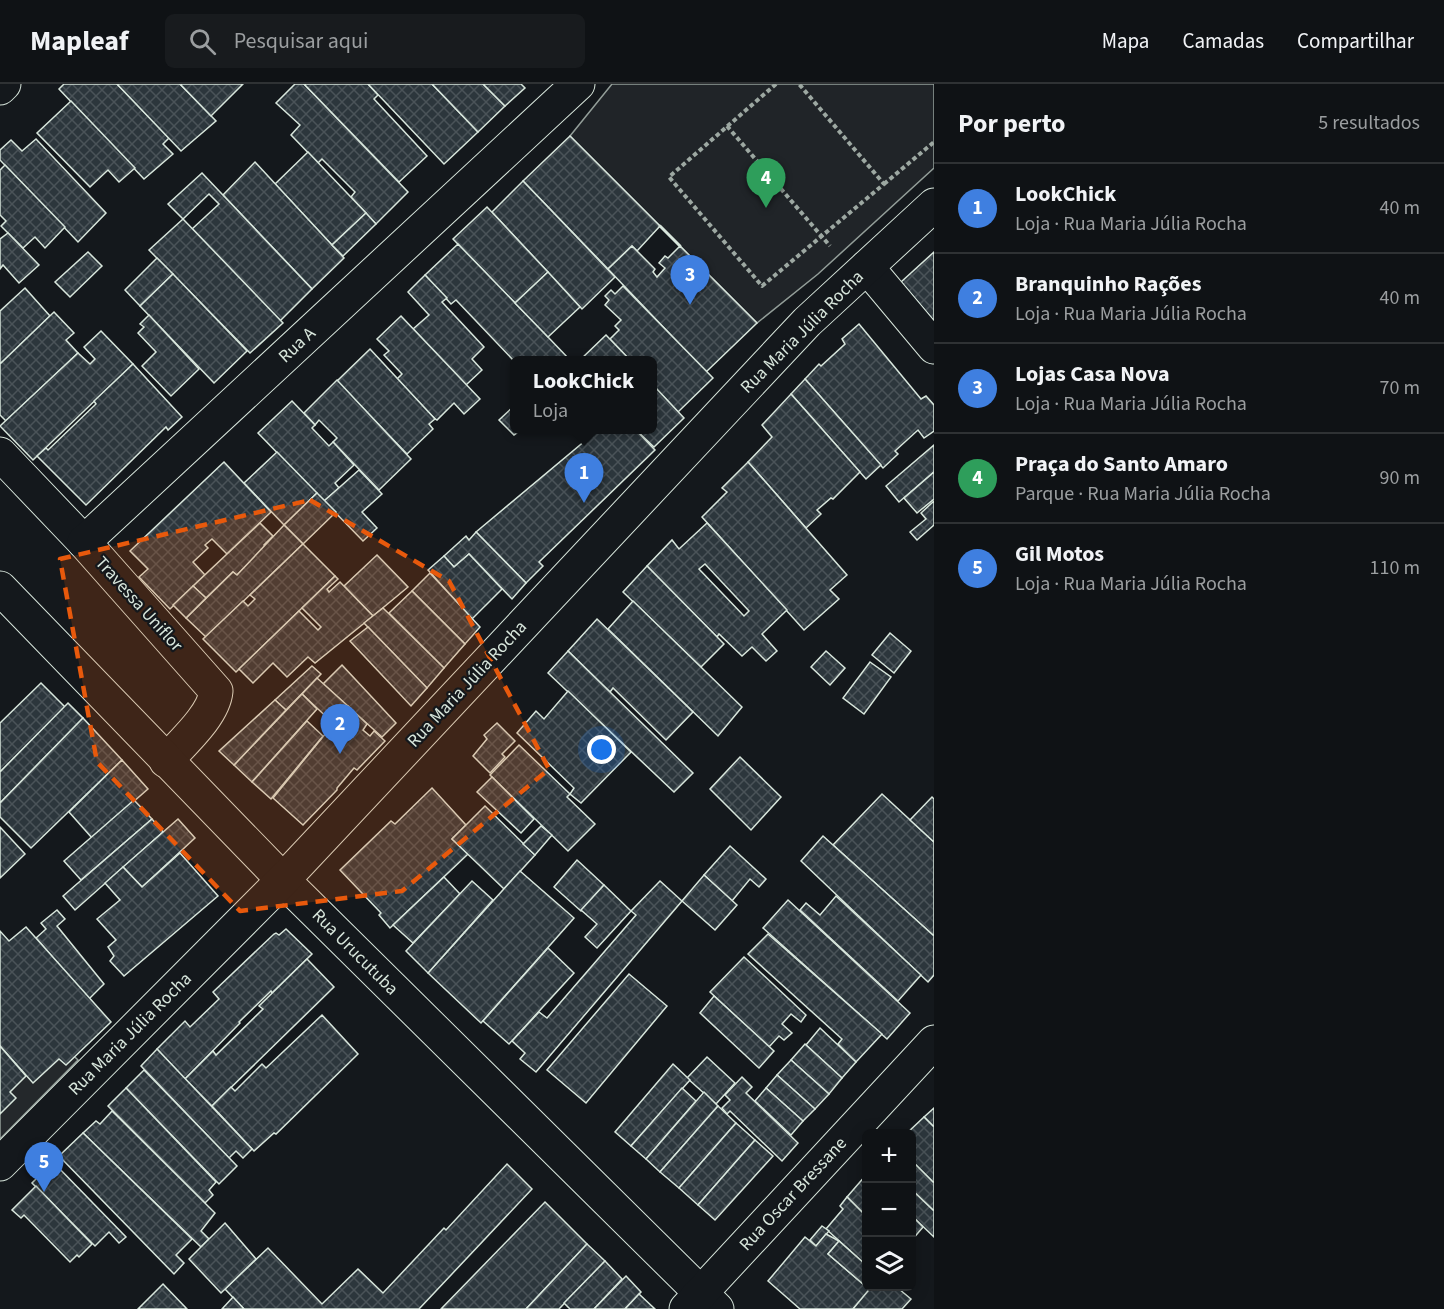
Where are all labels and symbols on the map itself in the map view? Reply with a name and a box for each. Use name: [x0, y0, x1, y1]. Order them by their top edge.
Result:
pin: 4: [746, 158, 786, 208]
pin: 3: [670, 256, 710, 305]
street label: Rua Maria Júlia Rocha: [735, 265, 869, 399]
street label: Rua A: [273, 321, 321, 369]
pin: 1: [564, 454, 604, 503]
street label: Travessa Uniflor: [89, 551, 189, 658]
street label: Rua Maria Júlia Rocha: [402, 615, 532, 753]
pin: 2: [320, 704, 360, 754]
your location: [587, 735, 616, 764]
street label: Rua Urucutuba: [306, 903, 404, 1001]
street label: Rua Maria Júlia Rocha: [63, 967, 197, 1101]
street label: Rua Oscar Bressane: [734, 1131, 853, 1257]
pin: 5: [24, 1142, 63, 1192]

